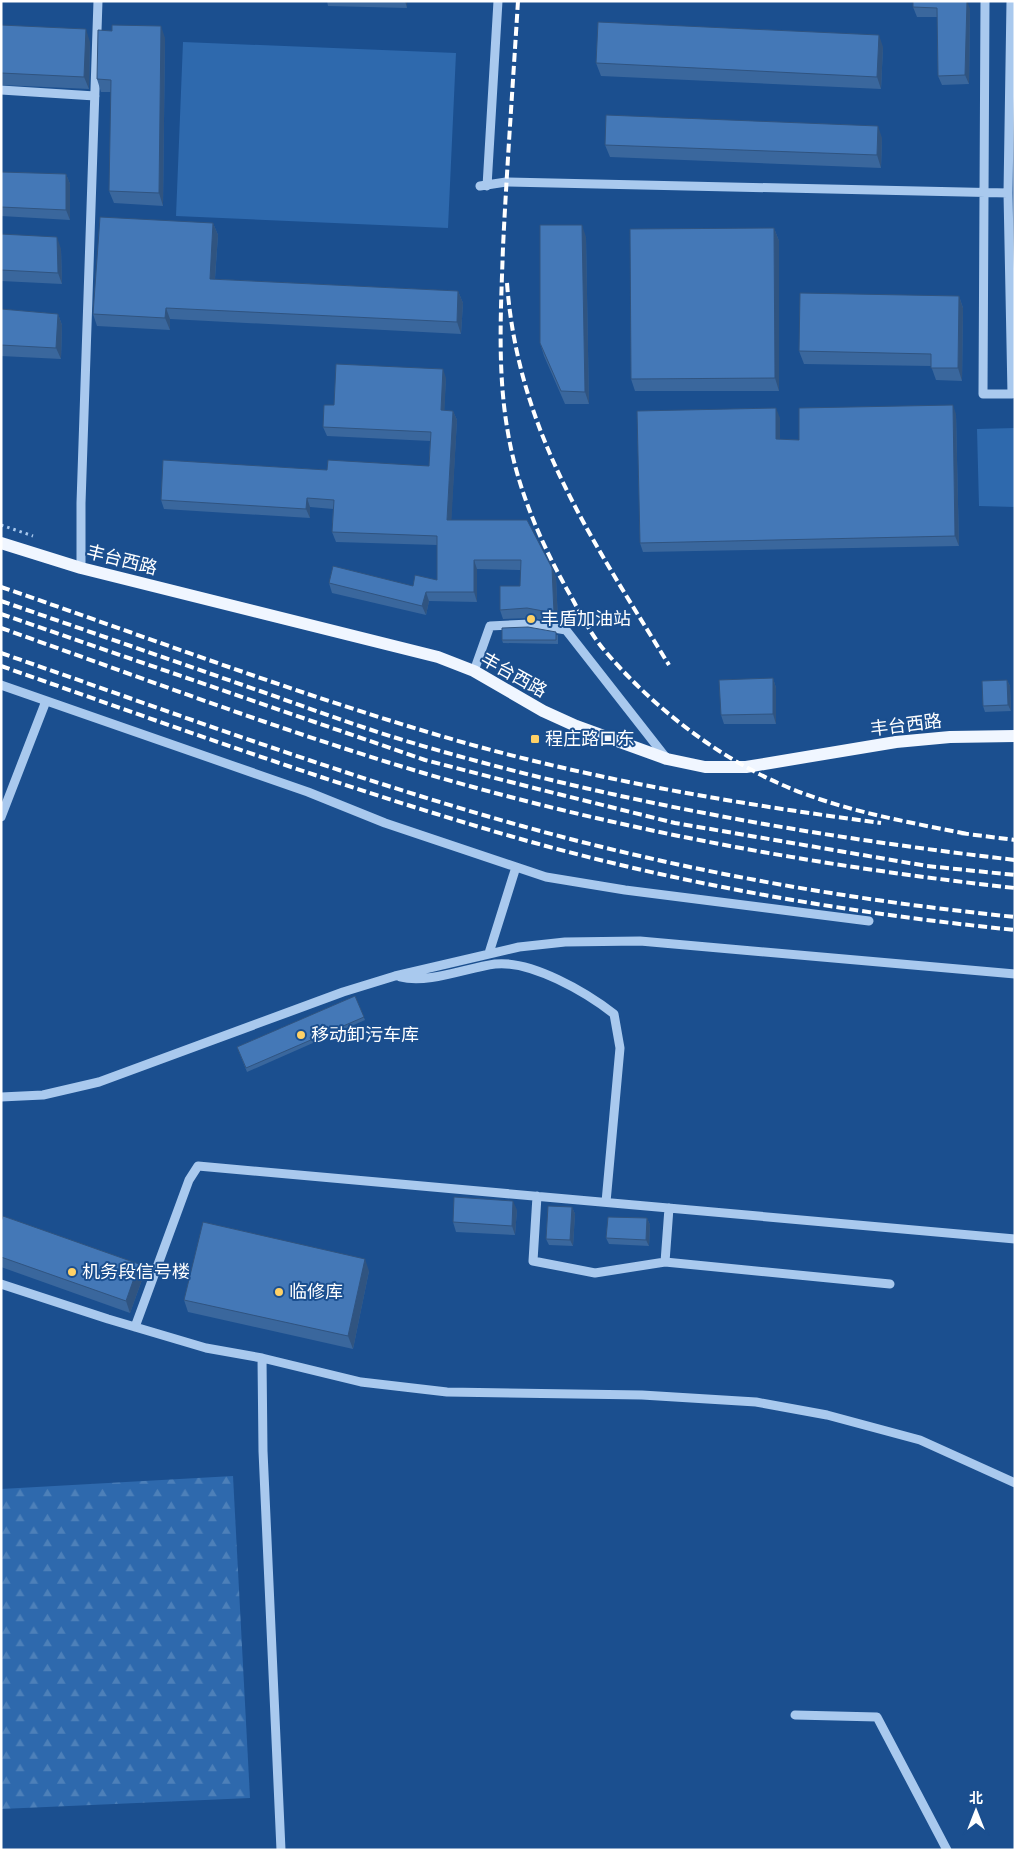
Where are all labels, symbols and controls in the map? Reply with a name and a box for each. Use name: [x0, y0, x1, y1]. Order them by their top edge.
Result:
street label: 丰台西路: [85, 541, 160, 578]
place label: 丰盾加油站: [541, 608, 631, 629]
marker: 丰盾加油站: [525, 613, 537, 625]
street label: 丰台西路: [478, 648, 551, 701]
street label: 丰台西路: [869, 710, 943, 739]
place label: 程庄路口东: [545, 728, 635, 749]
marker: 程庄路口东: [529, 733, 541, 745]
place label: 移动卸污车库: [311, 1024, 419, 1045]
marker: 移动卸污车库: [295, 1029, 307, 1041]
place label: 机务段信号楼: [82, 1261, 190, 1282]
marker: 机务段信号楼: [66, 1266, 78, 1278]
place label: 临修库: [289, 1281, 343, 1302]
marker: 临修库: [273, 1286, 285, 1298]
north arrow: [951, 1786, 1001, 1836]
text: 北: [969, 1790, 983, 1806]

